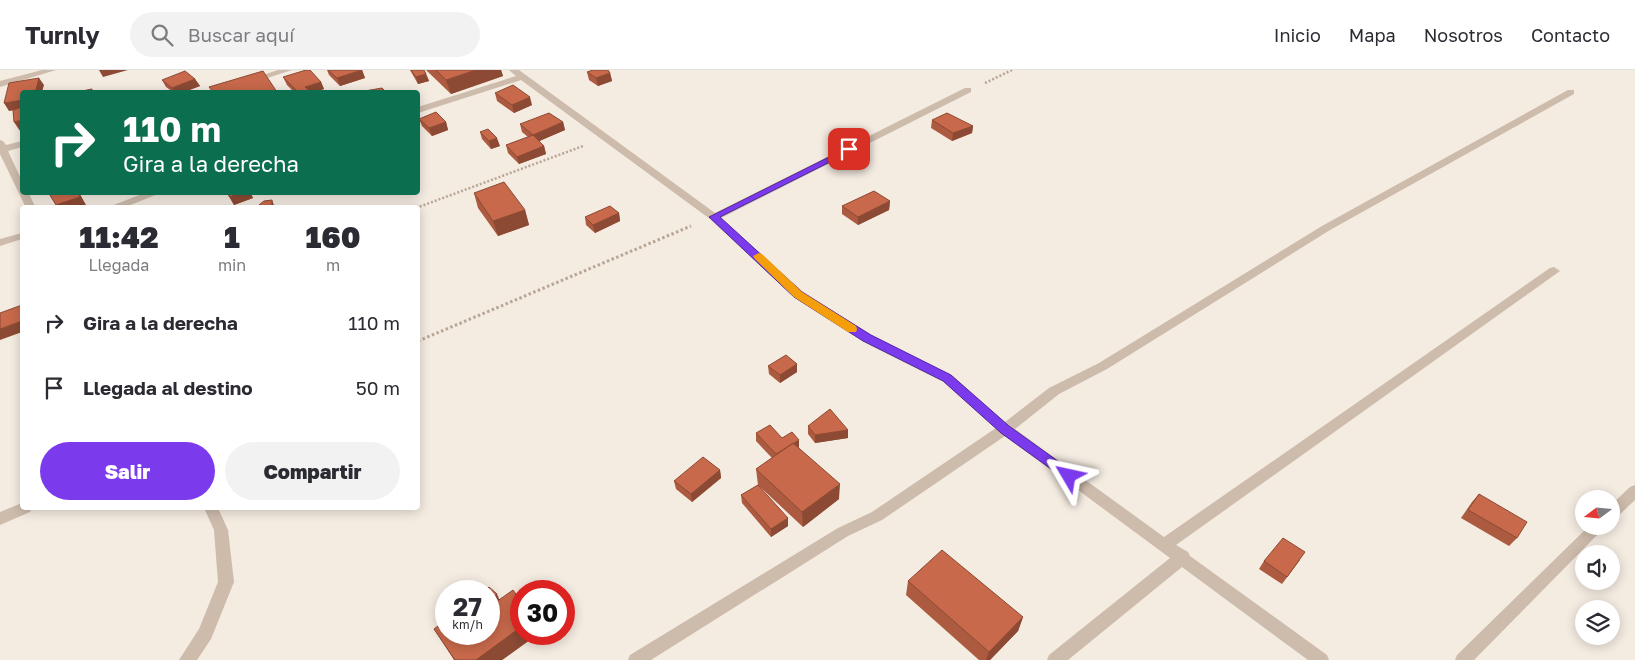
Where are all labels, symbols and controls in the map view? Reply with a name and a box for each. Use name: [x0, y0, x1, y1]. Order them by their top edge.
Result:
search box: [130, 12, 480, 57]
text: Turnly: [25, 20, 100, 49]
icon: search: [148, 21, 176, 49]
text: Buscar aquí: [188, 23, 294, 46]
text: Inicio: [1274, 24, 1321, 46]
text: Mapa: [1349, 24, 1396, 46]
text: Nosotros: [1424, 24, 1503, 46]
text: Contacto: [1531, 24, 1610, 46]
text: 110 m: [123, 108, 221, 150]
icon: right: [40, 110, 105, 175]
pin: [828, 128, 870, 170]
icon: arrive: [835, 135, 863, 163]
text: Gira a la derecha: [123, 150, 299, 177]
text: 11:42: [79, 219, 159, 255]
text: 1: [224, 219, 240, 255]
text: 160: [306, 219, 361, 255]
text: Llegada: [88, 255, 149, 275]
text: min: [218, 255, 246, 275]
text: m: [326, 255, 340, 275]
icon: right: [40, 309, 68, 337]
text: Gira a la derecha: [83, 311, 238, 334]
text: 110 m: [348, 311, 400, 334]
icon: arrive: [40, 374, 68, 402]
text: Llegada al destino: [83, 376, 253, 399]
text: 50 m: [356, 376, 400, 399]
button: Salir: [40, 442, 215, 500]
button: Compartir: [225, 442, 400, 500]
position arrow: [1042, 449, 1094, 501]
north arrow: [1575, 490, 1620, 535]
map controls: [1575, 490, 1620, 645]
button: sound: [1575, 545, 1620, 590]
speed limit sign: 30: [510, 580, 575, 645]
text: 27: [453, 591, 482, 622]
button: layers: [1575, 600, 1620, 645]
text: km/h: [452, 617, 483, 632]

